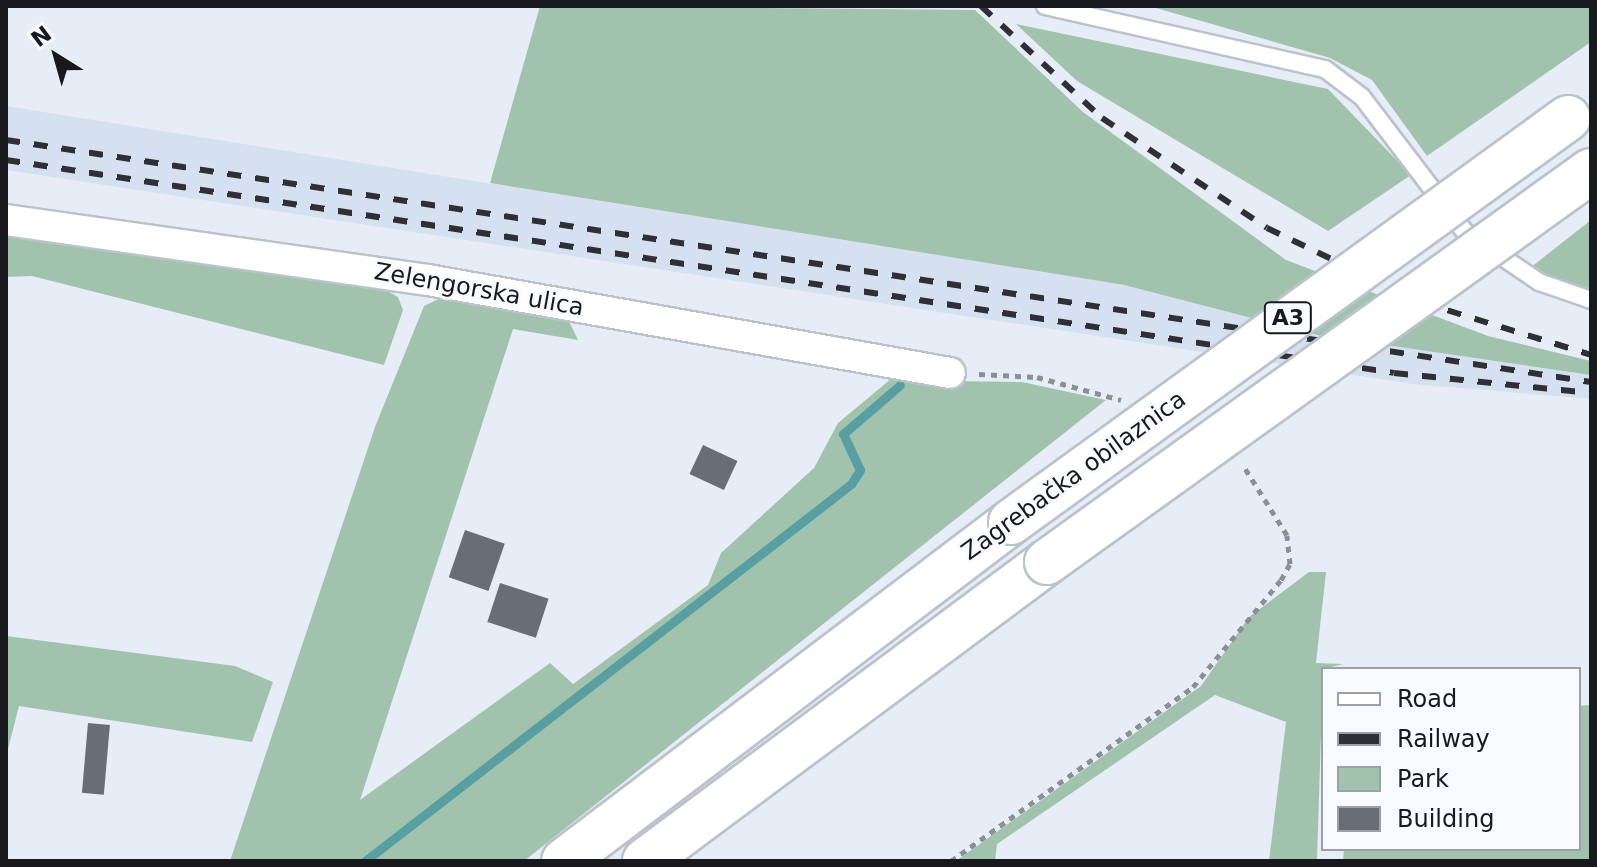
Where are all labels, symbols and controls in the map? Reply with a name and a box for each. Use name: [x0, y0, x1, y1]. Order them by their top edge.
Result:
north arrow: [16, 16, 96, 96]
text: N: [26, 21, 56, 52]
street label: Zelengorska ulica: [372, 257, 586, 323]
road number: A3: [1262, 300, 1314, 336]
street label: Zagrebačka obilaznica: [956, 385, 1192, 567]
legend: [1321, 667, 1581, 851]
text: Road: [1397, 685, 1457, 713]
text: Railway: [1397, 725, 1490, 753]
text: Park: [1397, 765, 1449, 793]
text: Building: [1397, 805, 1494, 833]

